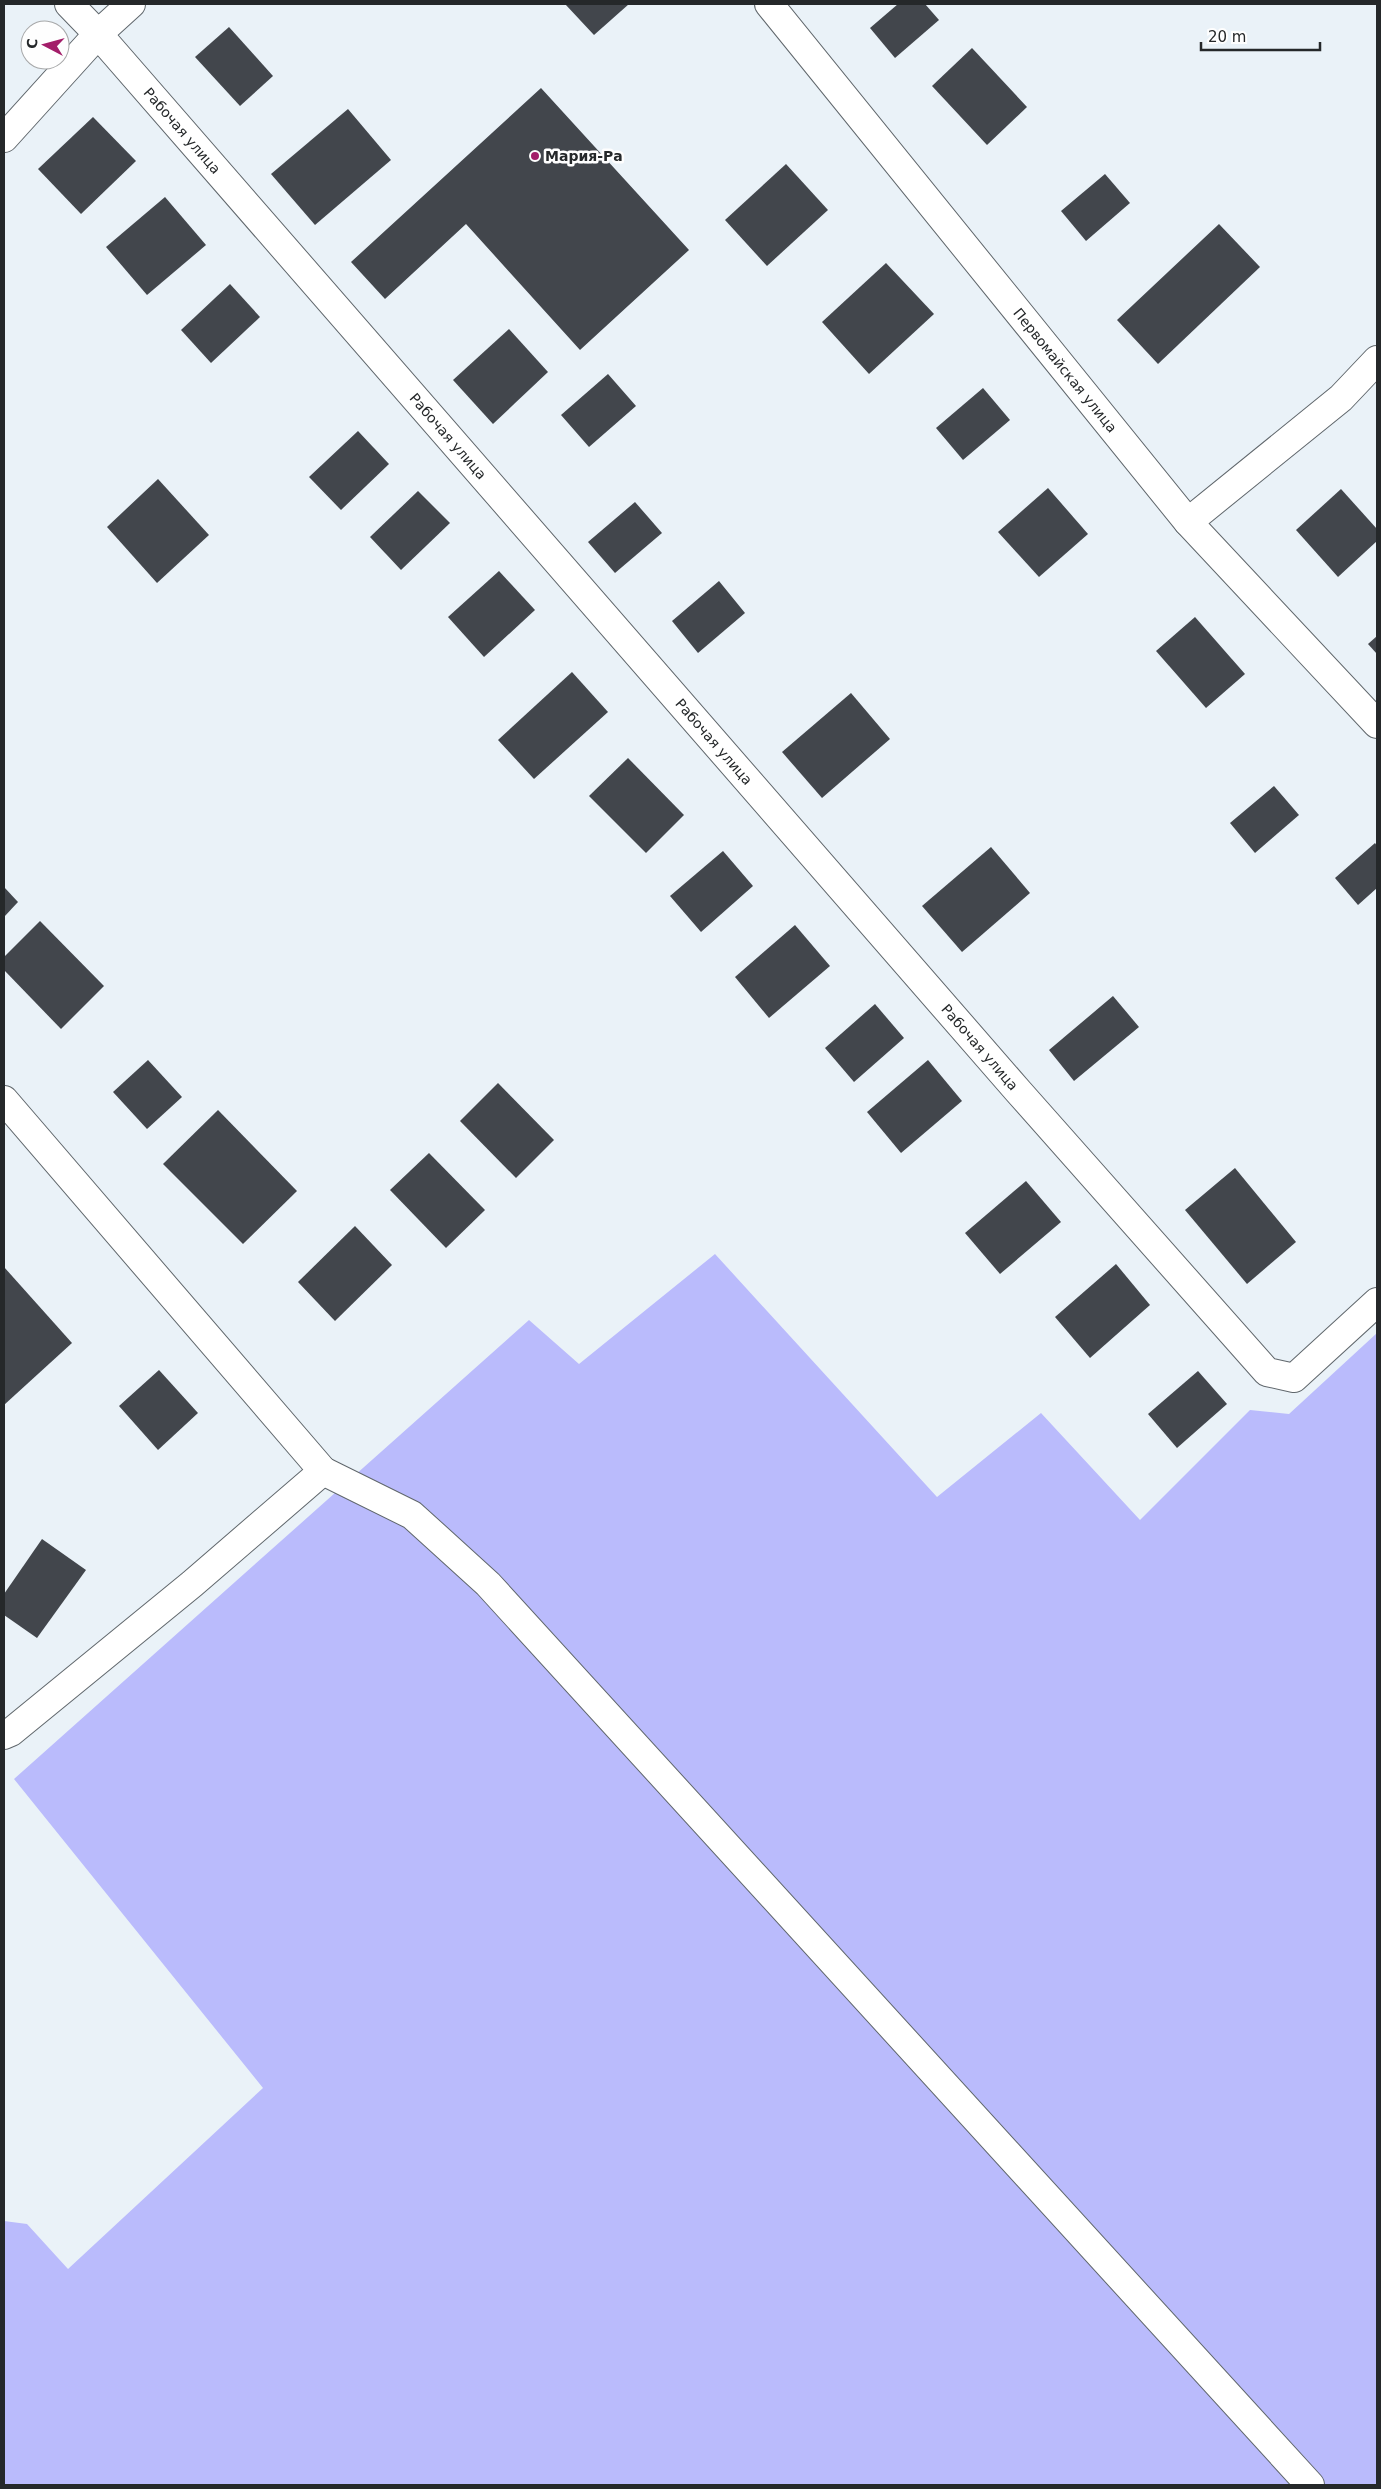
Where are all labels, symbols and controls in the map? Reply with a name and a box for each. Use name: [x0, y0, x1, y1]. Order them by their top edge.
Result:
north arrow: [20, 20, 70, 70]
scale bar: [1201, 20, 1320, 52]
text: 20 m: [1208, 28, 1246, 46]
text: С: [24, 38, 41, 50]
street label: Рабочая улица: [141, 85, 224, 177]
place label: Мария-Ра: [545, 148, 623, 164]
marker: Мария-Ра: [529, 150, 541, 162]
street label: Первомайская улица: [1010, 305, 1120, 436]
street label: Рабочая улица: [406, 390, 490, 482]
street label: Рабочая улица: [672, 696, 756, 788]
street label: Рабочая улица: [938, 1001, 1022, 1093]

